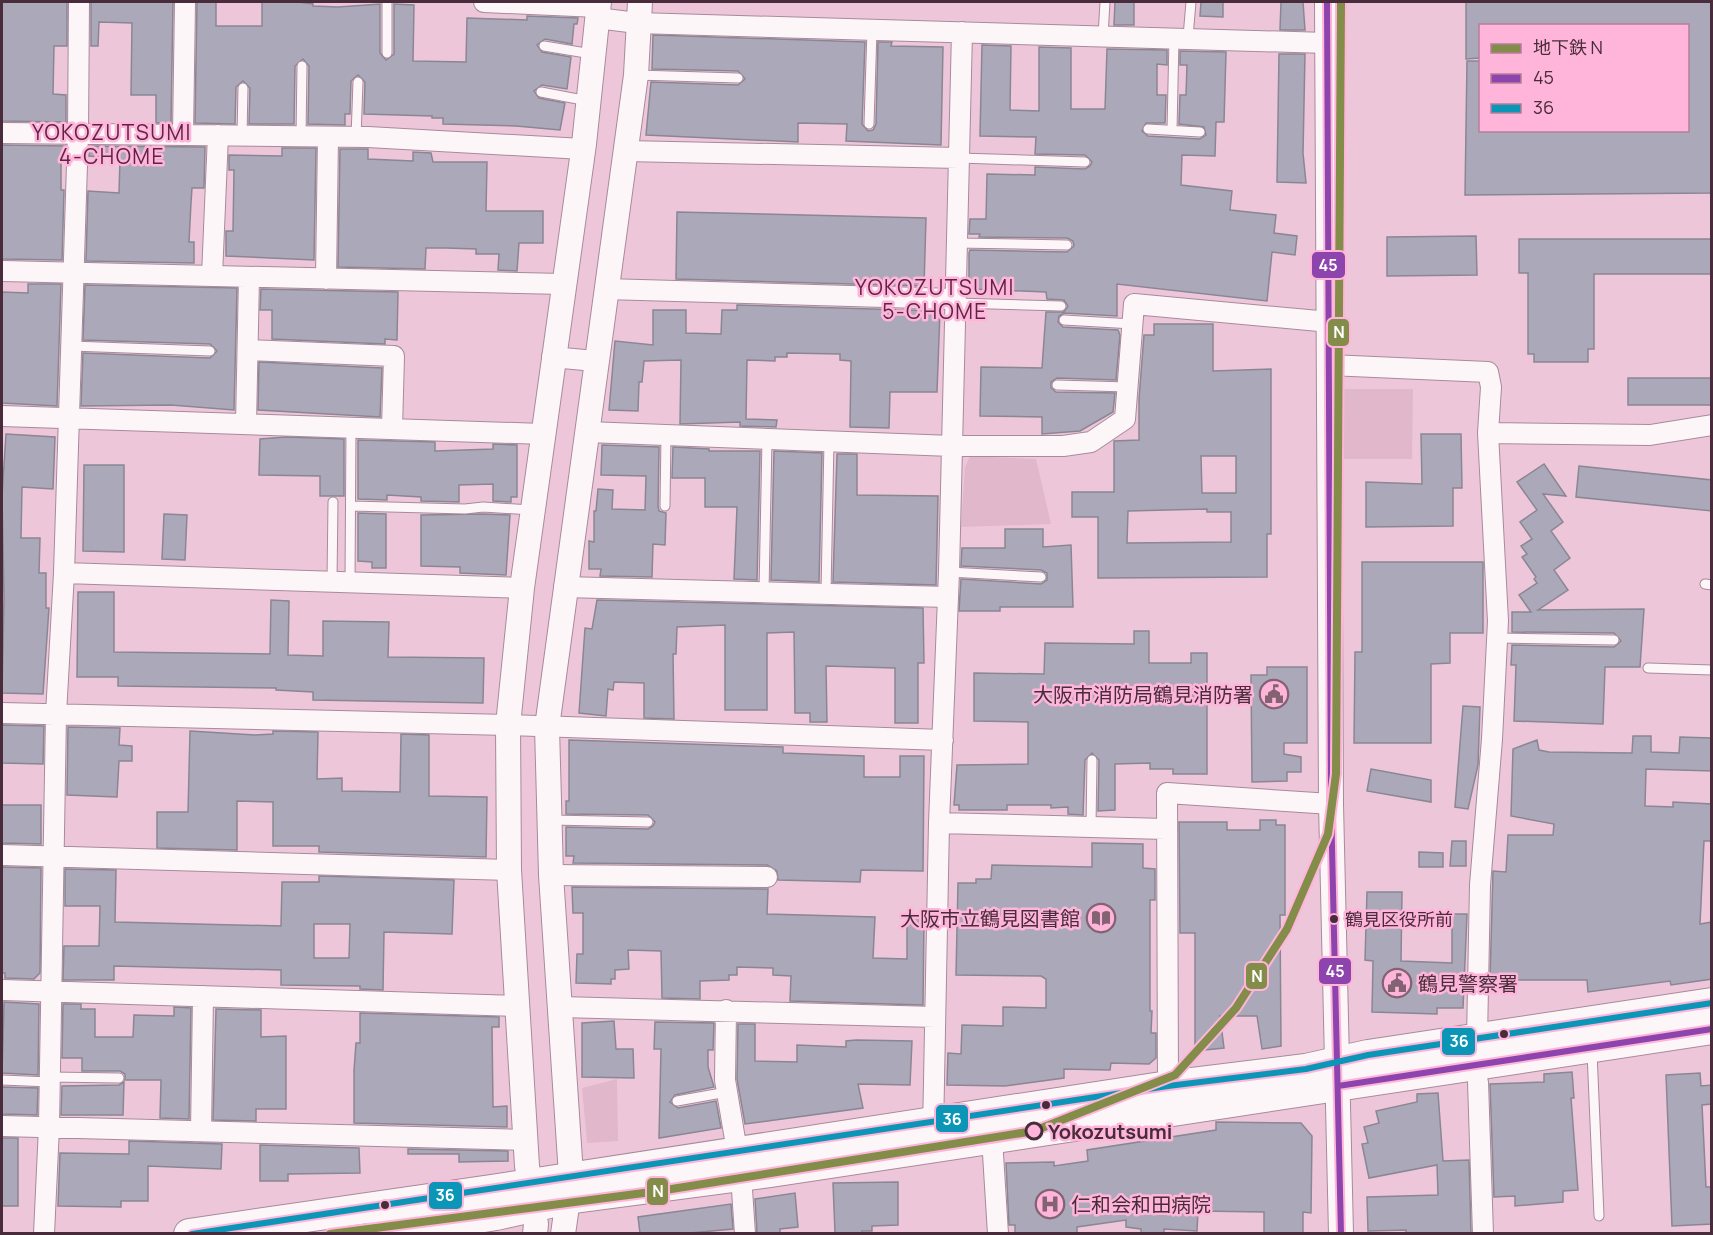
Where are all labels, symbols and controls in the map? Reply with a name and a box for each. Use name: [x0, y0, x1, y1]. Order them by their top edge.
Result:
legend: [1479, 24, 1689, 132]
text: 地下鉄 N: [1533, 35, 1603, 59]
text: 45: [1533, 65, 1554, 89]
text: 36: [1533, 95, 1554, 119]
district label: YOKOZUTSUMI 4-CHOME: [32, 118, 192, 170]
line badge: 45: [1311, 251, 1346, 279]
text: 45: [1318, 254, 1338, 276]
district label: YOKOZUTSUMI 5-CHOME: [855, 273, 1015, 325]
line badge: N: [1327, 318, 1350, 347]
text: N: [1333, 321, 1345, 343]
public building icon: 大阪市消防局鶴見消防署: [1258, 678, 1290, 710]
place label: 大阪市消防局鶴見消防署: [1033, 681, 1253, 708]
library icon: 大阪市立鶴見図書館: [1085, 902, 1117, 934]
place label: 大阪市立鶴見図書館: [900, 905, 1080, 932]
place label: 鶴見区役所前: [1345, 907, 1453, 931]
marker: 鶴見区役所前: [1328, 913, 1340, 925]
line badge: 45: [1318, 957, 1352, 985]
text: 45: [1325, 960, 1345, 982]
line badge: N: [1245, 962, 1268, 990]
text: N: [1251, 965, 1263, 987]
public building icon: 鶴見警察署: [1381, 967, 1413, 999]
place label: 鶴見警察署: [1418, 970, 1518, 997]
line badge: 36: [1441, 1027, 1476, 1056]
unlabelled marker: [1498, 1028, 1510, 1040]
text: 36: [1449, 1030, 1469, 1052]
unlabelled marker: [1040, 1099, 1052, 1111]
line badge: 36: [935, 1104, 969, 1133]
text: 36: [942, 1108, 962, 1130]
place label: Yokozutsumi: [1048, 1118, 1172, 1145]
marker: Yokozutsumi: [1025, 1122, 1043, 1140]
line badge: N: [646, 1177, 669, 1206]
text: N: [652, 1180, 664, 1202]
line badge: 36: [428, 1181, 463, 1210]
text: 36: [435, 1184, 455, 1206]
hospital icon: 仁和会和田病院: [1034, 1188, 1066, 1220]
place label: 仁和会和田病院: [1071, 1191, 1211, 1218]
unlabelled marker: [379, 1199, 391, 1211]

